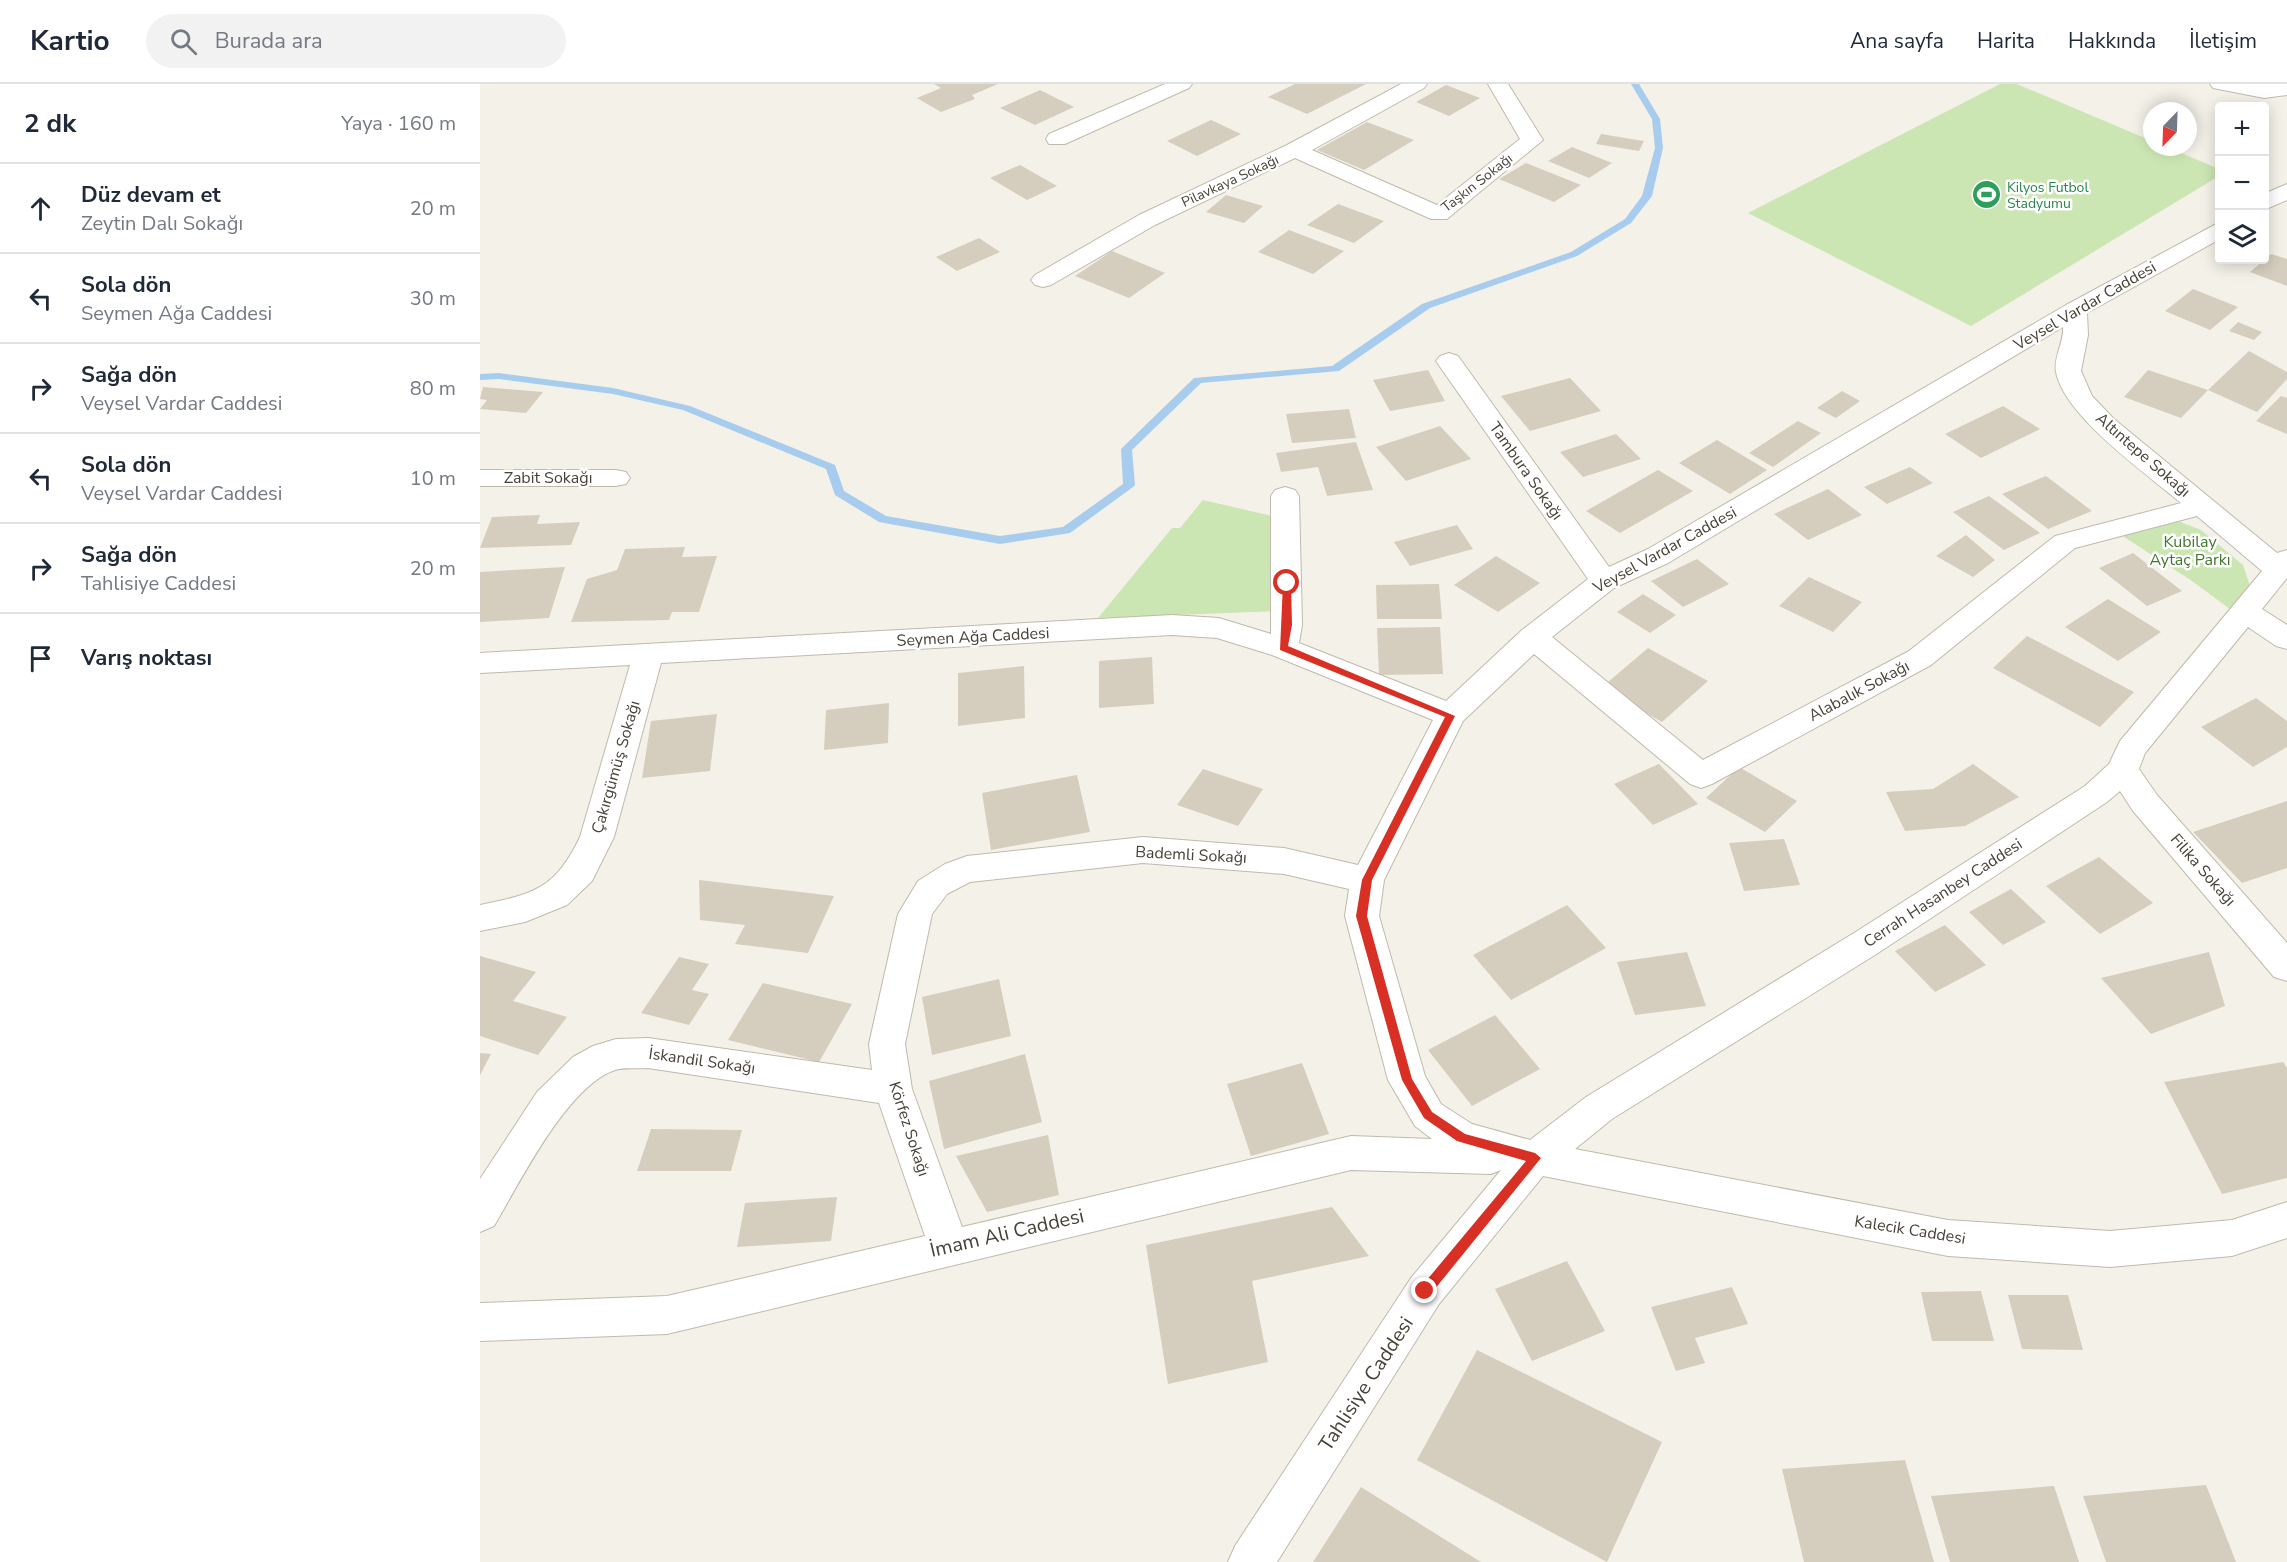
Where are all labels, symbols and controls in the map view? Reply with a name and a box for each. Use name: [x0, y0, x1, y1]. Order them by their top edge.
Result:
search box: [146, 14, 566, 68]
text: Kartio: [30, 22, 110, 60]
icon: search: [167, 25, 200, 58]
text: Burada ara: [215, 26, 323, 56]
text: Ana sayfa: [1850, 27, 1944, 55]
text: Harita: [1977, 27, 2035, 55]
text: Hakkında: [2068, 27, 2156, 55]
text: İletişim: [2189, 27, 2257, 55]
north arrow: [2143, 102, 2197, 156]
map controls: [2215, 102, 2269, 264]
button: +: [2215, 102, 2269, 156]
text: 2 dk: [24, 106, 76, 141]
text: Yaya · 160 m: [341, 110, 456, 137]
street label: Taşkın Sokağı: [1437, 149, 1517, 217]
street label: Pilavkaya Sokağı: [1178, 150, 1282, 212]
button: −: [2215, 156, 2269, 210]
place label: Kilyos Futbol Stadyumu: [2007, 178, 2089, 213]
sports icon: Kilyos Futbol Stadyumu: [1970, 179, 2002, 211]
text: Düz devam et: [81, 180, 221, 210]
icon: ahead: [24, 192, 57, 225]
text: 20 m: [410, 195, 456, 222]
text: Zeytin Dalı Sokağı: [81, 210, 243, 237]
button: layers: [2215, 210, 2269, 264]
street label: Veysel Vardar Caddesi: [2009, 256, 2160, 356]
text: Sola dön: [81, 270, 171, 300]
icon: left: [24, 282, 57, 315]
text: 30 m: [410, 285, 456, 312]
text: Seymen Ağa Caddesi: [81, 300, 272, 327]
text: Sağa dön: [81, 360, 177, 390]
icon: right: [24, 372, 57, 405]
text: 80 m: [410, 375, 456, 402]
text: Veysel Vardar Caddesi: [81, 390, 282, 417]
street label: Altıntepe Sokağı: [2091, 408, 2195, 502]
street label: Tambura Sokağı: [1484, 417, 1568, 525]
text: Sola dön: [81, 450, 171, 480]
icon: left: [24, 462, 57, 495]
text: 10 m: [410, 465, 456, 492]
street label: Zabit Sokağı: [504, 467, 592, 489]
text: Veysel Vardar Caddesi: [81, 480, 282, 507]
street label: Veysel Vardar Caddesi: [1588, 501, 1741, 599]
park label: Kubilay Aytaç Parkı: [2150, 531, 2230, 571]
text: Sağa dön: [81, 540, 177, 570]
icon: right: [24, 552, 57, 585]
text: 20 m: [410, 555, 456, 582]
route start: [1273, 569, 1299, 595]
text: Tahlisiye Caddesi: [81, 570, 236, 597]
street label: Seymen Ağa Caddesi: [896, 622, 1050, 652]
icon: arrive: [24, 642, 57, 675]
text: Varış noktası: [81, 643, 212, 673]
street label: Alabalık Sokağı: [1805, 655, 1913, 727]
street label: Çakırgümüş Sokağı: [586, 698, 646, 836]
street label: Filika Sokağı: [2165, 829, 2241, 911]
street label: Cerrah Hasanbey Caddesi: [1859, 833, 2027, 953]
street label: Bademli Sokağı: [1135, 841, 1247, 869]
street label: İskandil Sokağı: [647, 1043, 757, 1079]
street label: Körfez Sokağı: [883, 1079, 935, 1179]
street label: İmam Ali Caddesi: [927, 1202, 1087, 1264]
street label: Kalecik Caddesi: [1853, 1210, 1967, 1250]
route end: [1411, 1277, 1437, 1303]
street label: Tahlisiye Caddesi: [1312, 1312, 1420, 1456]

